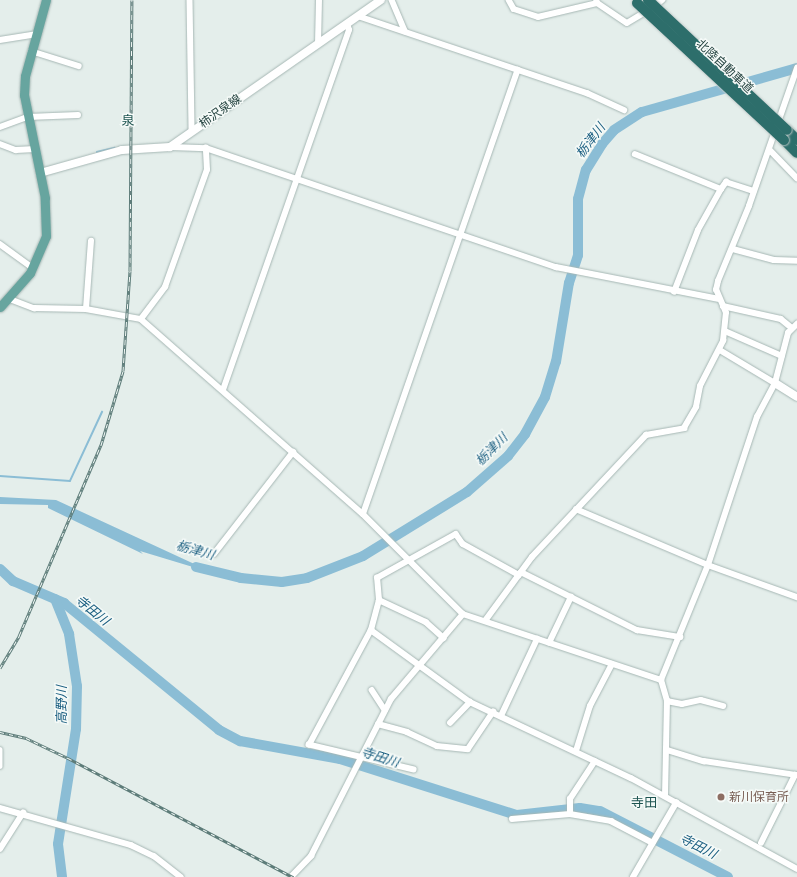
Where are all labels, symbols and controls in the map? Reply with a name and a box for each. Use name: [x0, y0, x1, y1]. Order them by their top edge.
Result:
street label: 北陸自動車道: [694, 36, 756, 96]
street label: 柿沢泉線: [196, 91, 244, 131]
district label: 泉: [122, 113, 134, 129]
water label: 栃津川: [573, 121, 609, 161]
water label: 栃津川: [473, 431, 511, 469]
water label: 栃津川: [174, 538, 216, 564]
water label: 寺田川: [72, 593, 112, 629]
water label: 高野川: [54, 686, 70, 724]
water label: 寺田川: [359, 745, 401, 771]
place label: 新川保育所: [729, 790, 789, 804]
marker: 新川保育所: [716, 792, 726, 802]
district label: 寺田: [631, 795, 657, 811]
water label: 寺田川: [677, 831, 719, 863]

